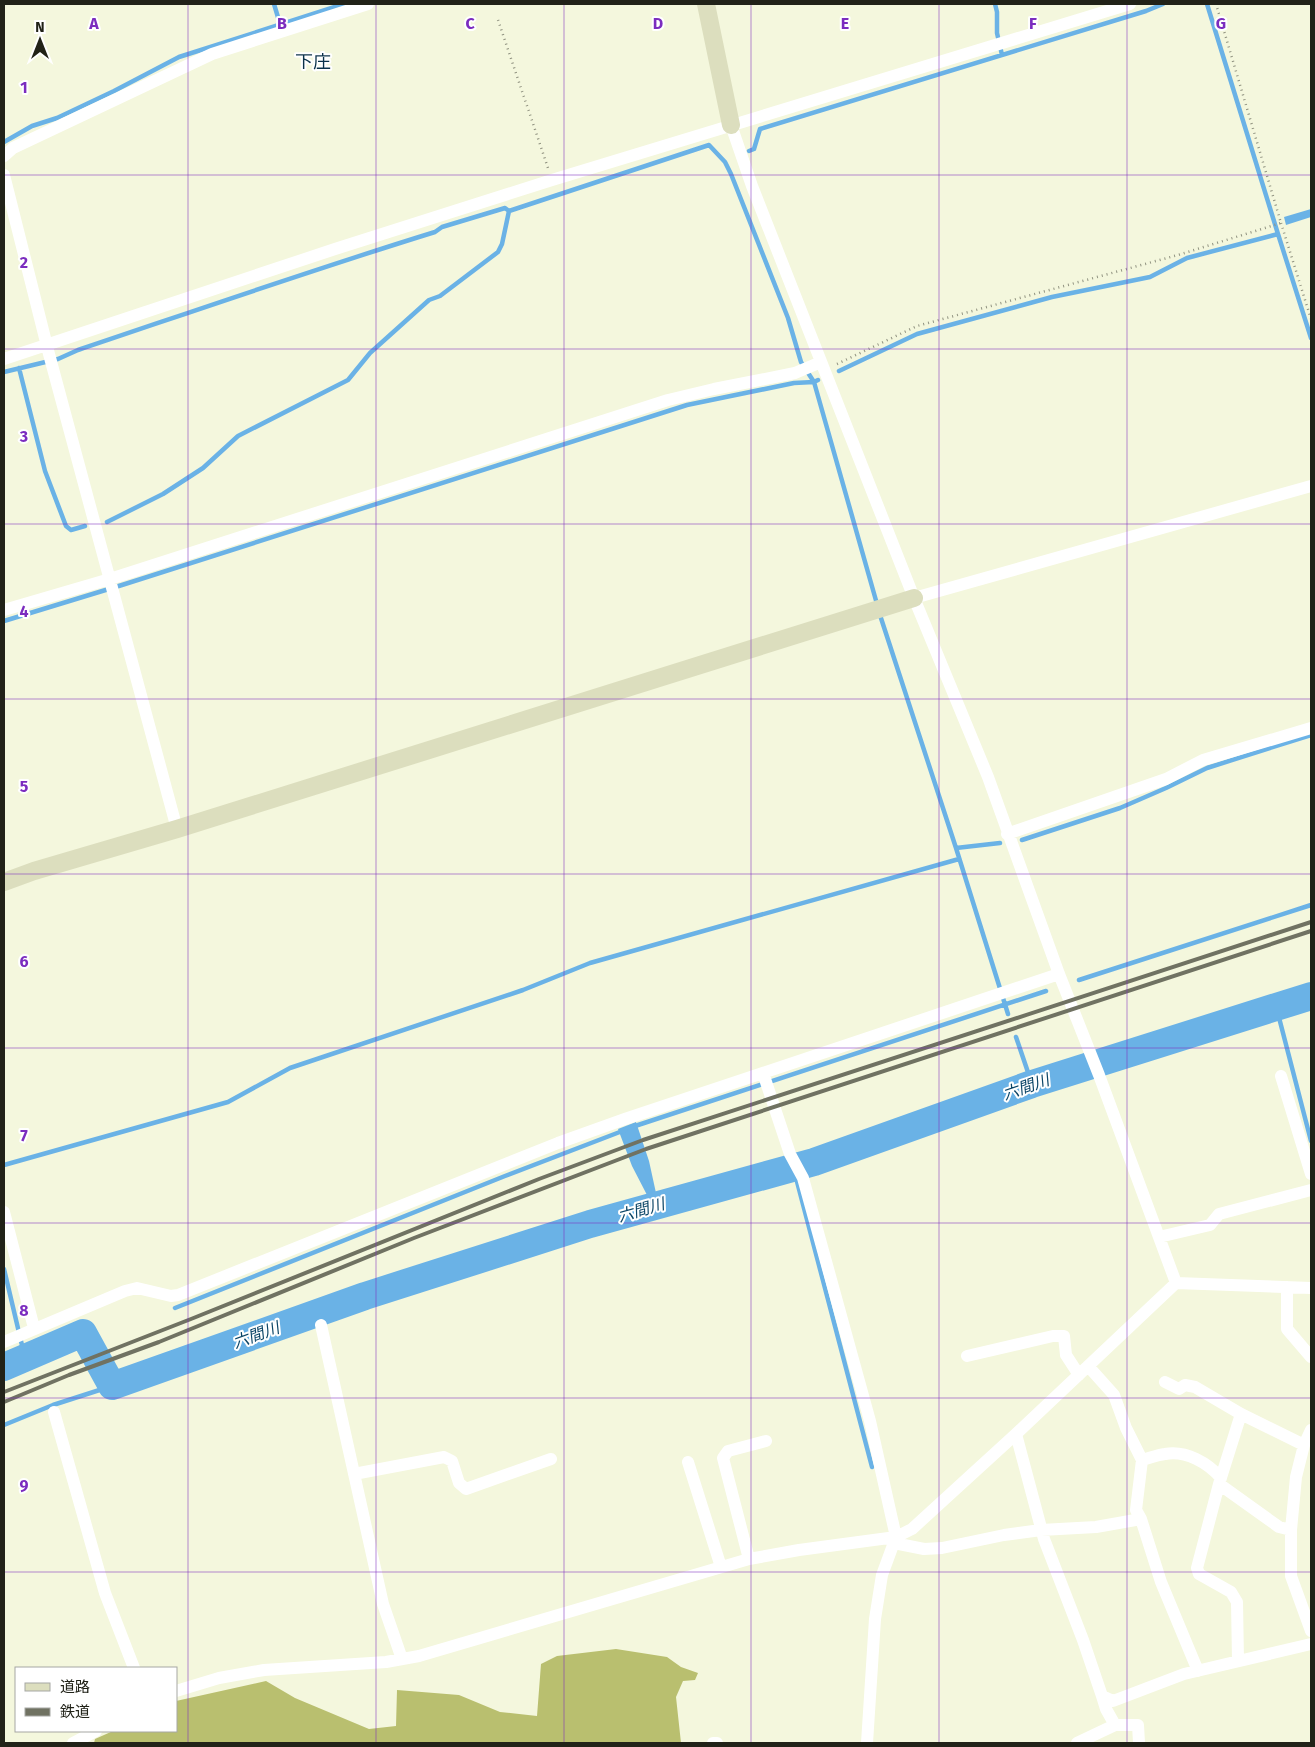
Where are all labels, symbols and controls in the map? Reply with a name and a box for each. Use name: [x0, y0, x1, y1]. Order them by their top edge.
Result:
text: A: [88, 14, 99, 33]
text: B: [277, 14, 287, 33]
text: C: [465, 14, 475, 33]
text: D: [653, 14, 663, 33]
text: E: [841, 14, 849, 33]
text: F: [1029, 14, 1037, 33]
text: G: [1216, 14, 1226, 33]
north arrow: [15, 15, 65, 65]
text: N: [35, 19, 45, 36]
district label: 下庄: [295, 51, 331, 73]
text: 1: [20, 78, 28, 97]
text: 2: [20, 253, 28, 272]
text: 3: [19, 427, 28, 446]
text: 4: [19, 602, 29, 621]
text: 5: [20, 777, 29, 796]
text: 6: [19, 952, 29, 971]
water label: 六間川: [1000, 1070, 1054, 1104]
text: 7: [20, 1126, 28, 1145]
water label: 六間川: [615, 1194, 669, 1226]
text: 8: [19, 1301, 29, 1320]
water label: 六間川: [230, 1317, 284, 1352]
text: 9: [20, 1476, 29, 1495]
legend: [15, 1667, 178, 1732]
text: 道路: [60, 1678, 90, 1696]
text: 鉄道: [60, 1703, 90, 1721]

